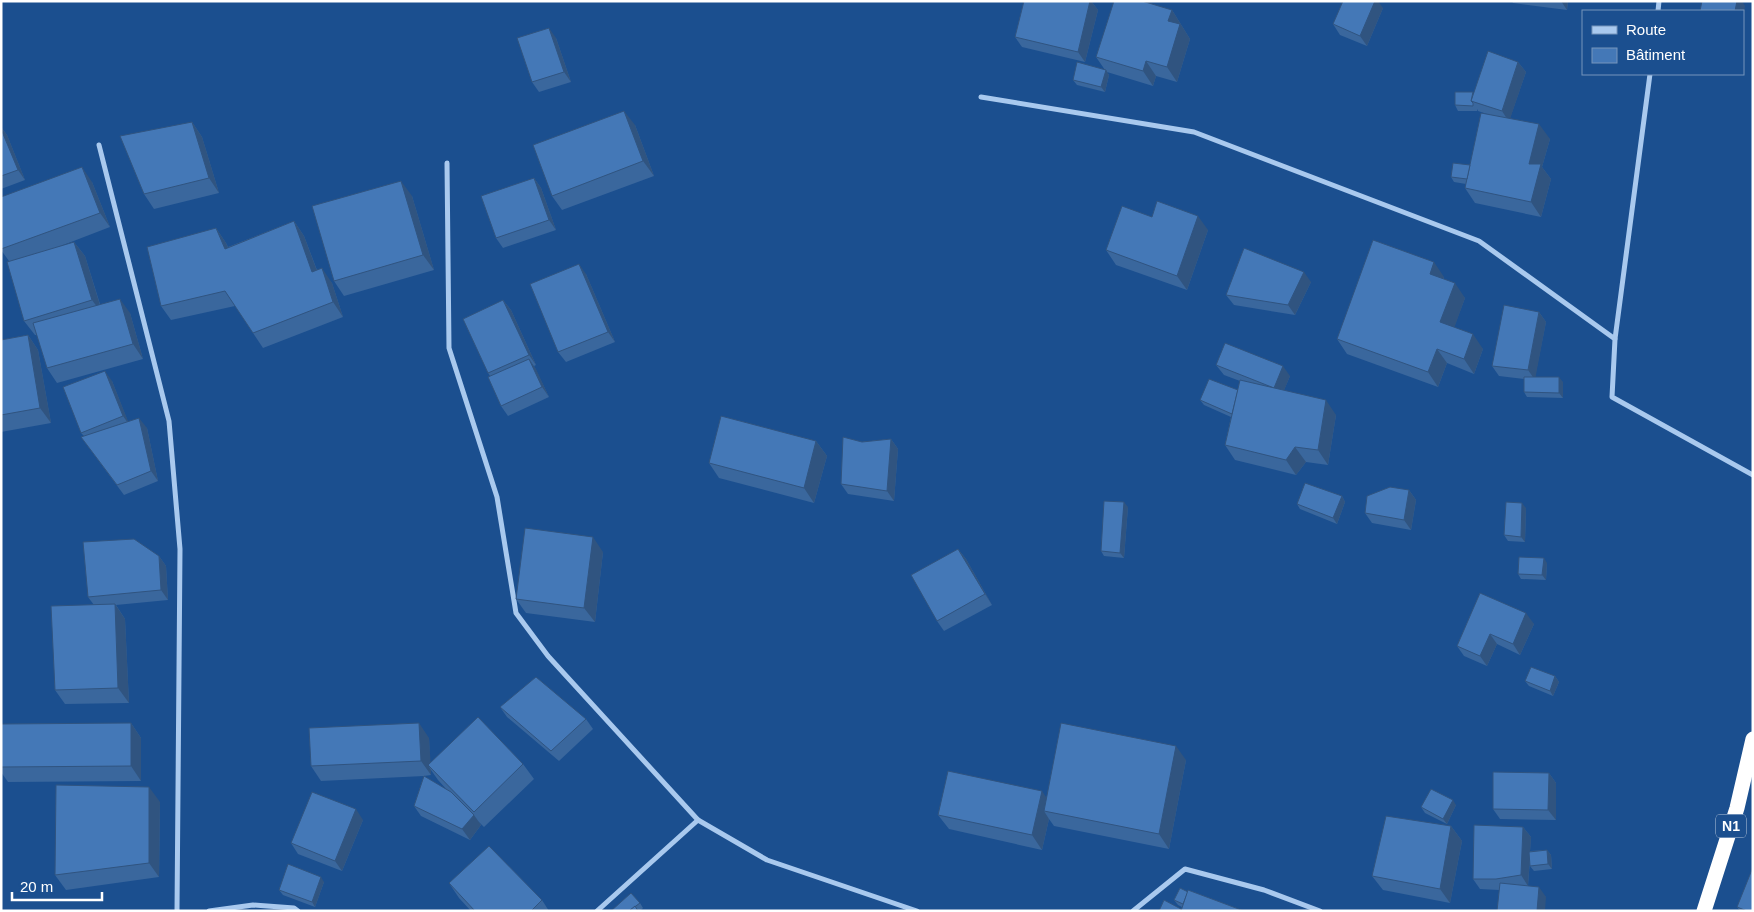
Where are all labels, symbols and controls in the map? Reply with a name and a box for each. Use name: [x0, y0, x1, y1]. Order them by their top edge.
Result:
legend: [1582, 10, 1744, 75]
text: Route: [1626, 21, 1666, 38]
text: Bâtiment: [1626, 46, 1686, 63]
road number: N1: [1716, 814, 1746, 838]
scale bar: [12, 870, 102, 902]
text: 20 m: [20, 878, 53, 895]

